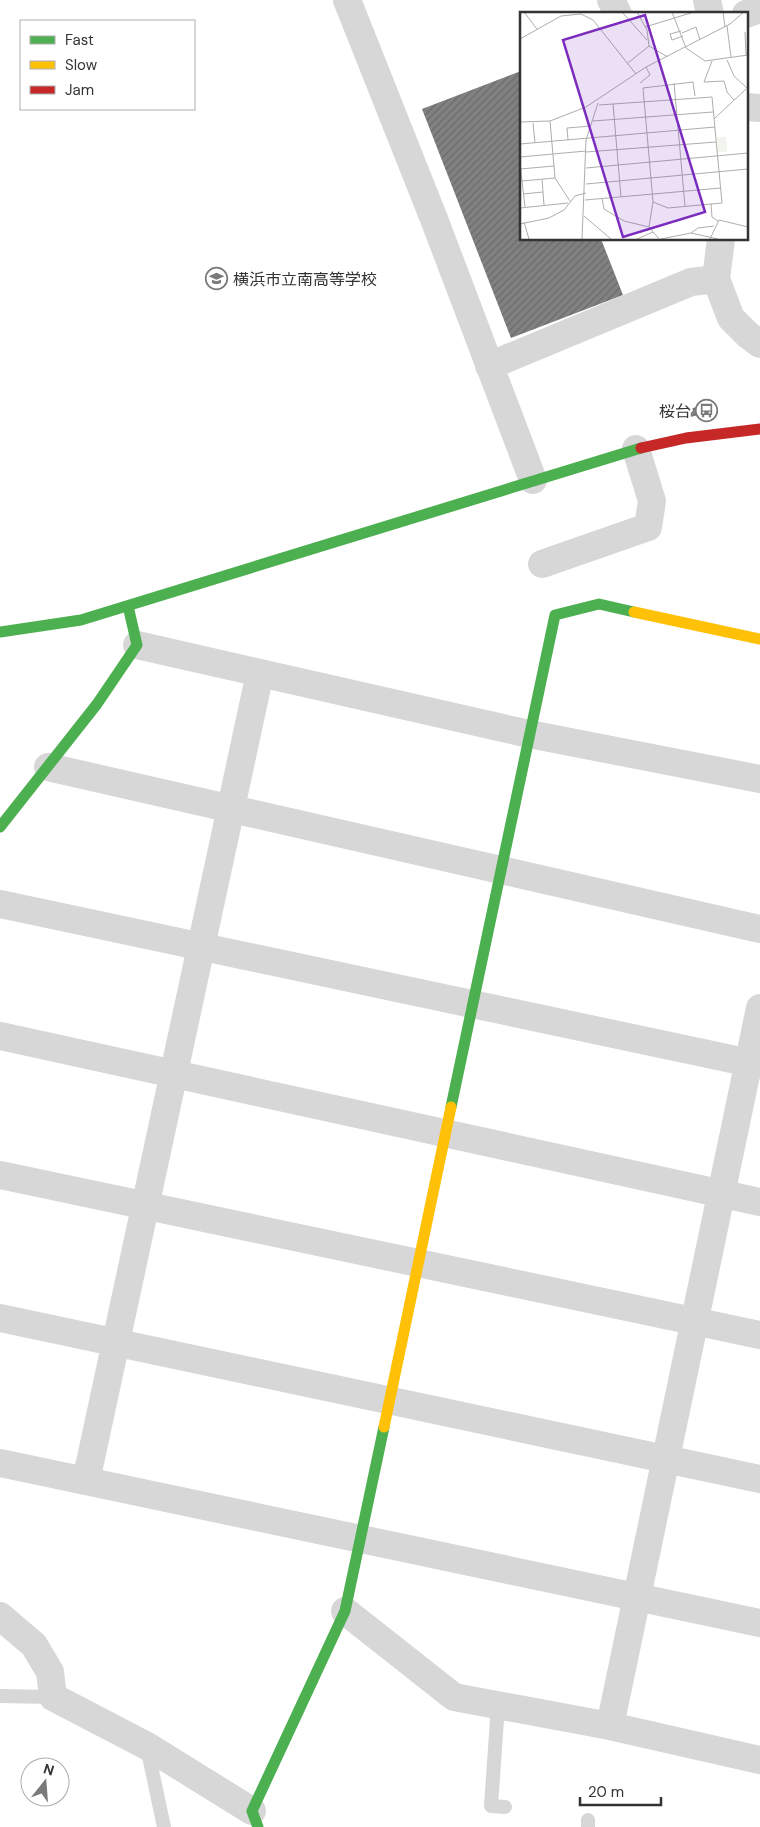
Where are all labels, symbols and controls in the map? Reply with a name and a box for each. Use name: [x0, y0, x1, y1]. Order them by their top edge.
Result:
inset map: [520, 12, 748, 240]
legend: [20, 20, 195, 110]
text: Fast: [65, 30, 94, 50]
text: Slow: [65, 55, 98, 75]
text: Jam: [65, 80, 94, 100]
school or university icon: 横浜市立南高等学校: [205, 267, 229, 291]
place label: 横浜市立南高等学校: [233, 269, 377, 290]
bus stop icon: 桜台: [695, 399, 719, 423]
place label: 桜台: [659, 401, 691, 422]
north arrow: [20, 1757, 70, 1807]
text: N: [41, 1759, 56, 1780]
scale bar: [580, 1774, 661, 1806]
text: 20 m: [588, 1782, 624, 1802]

